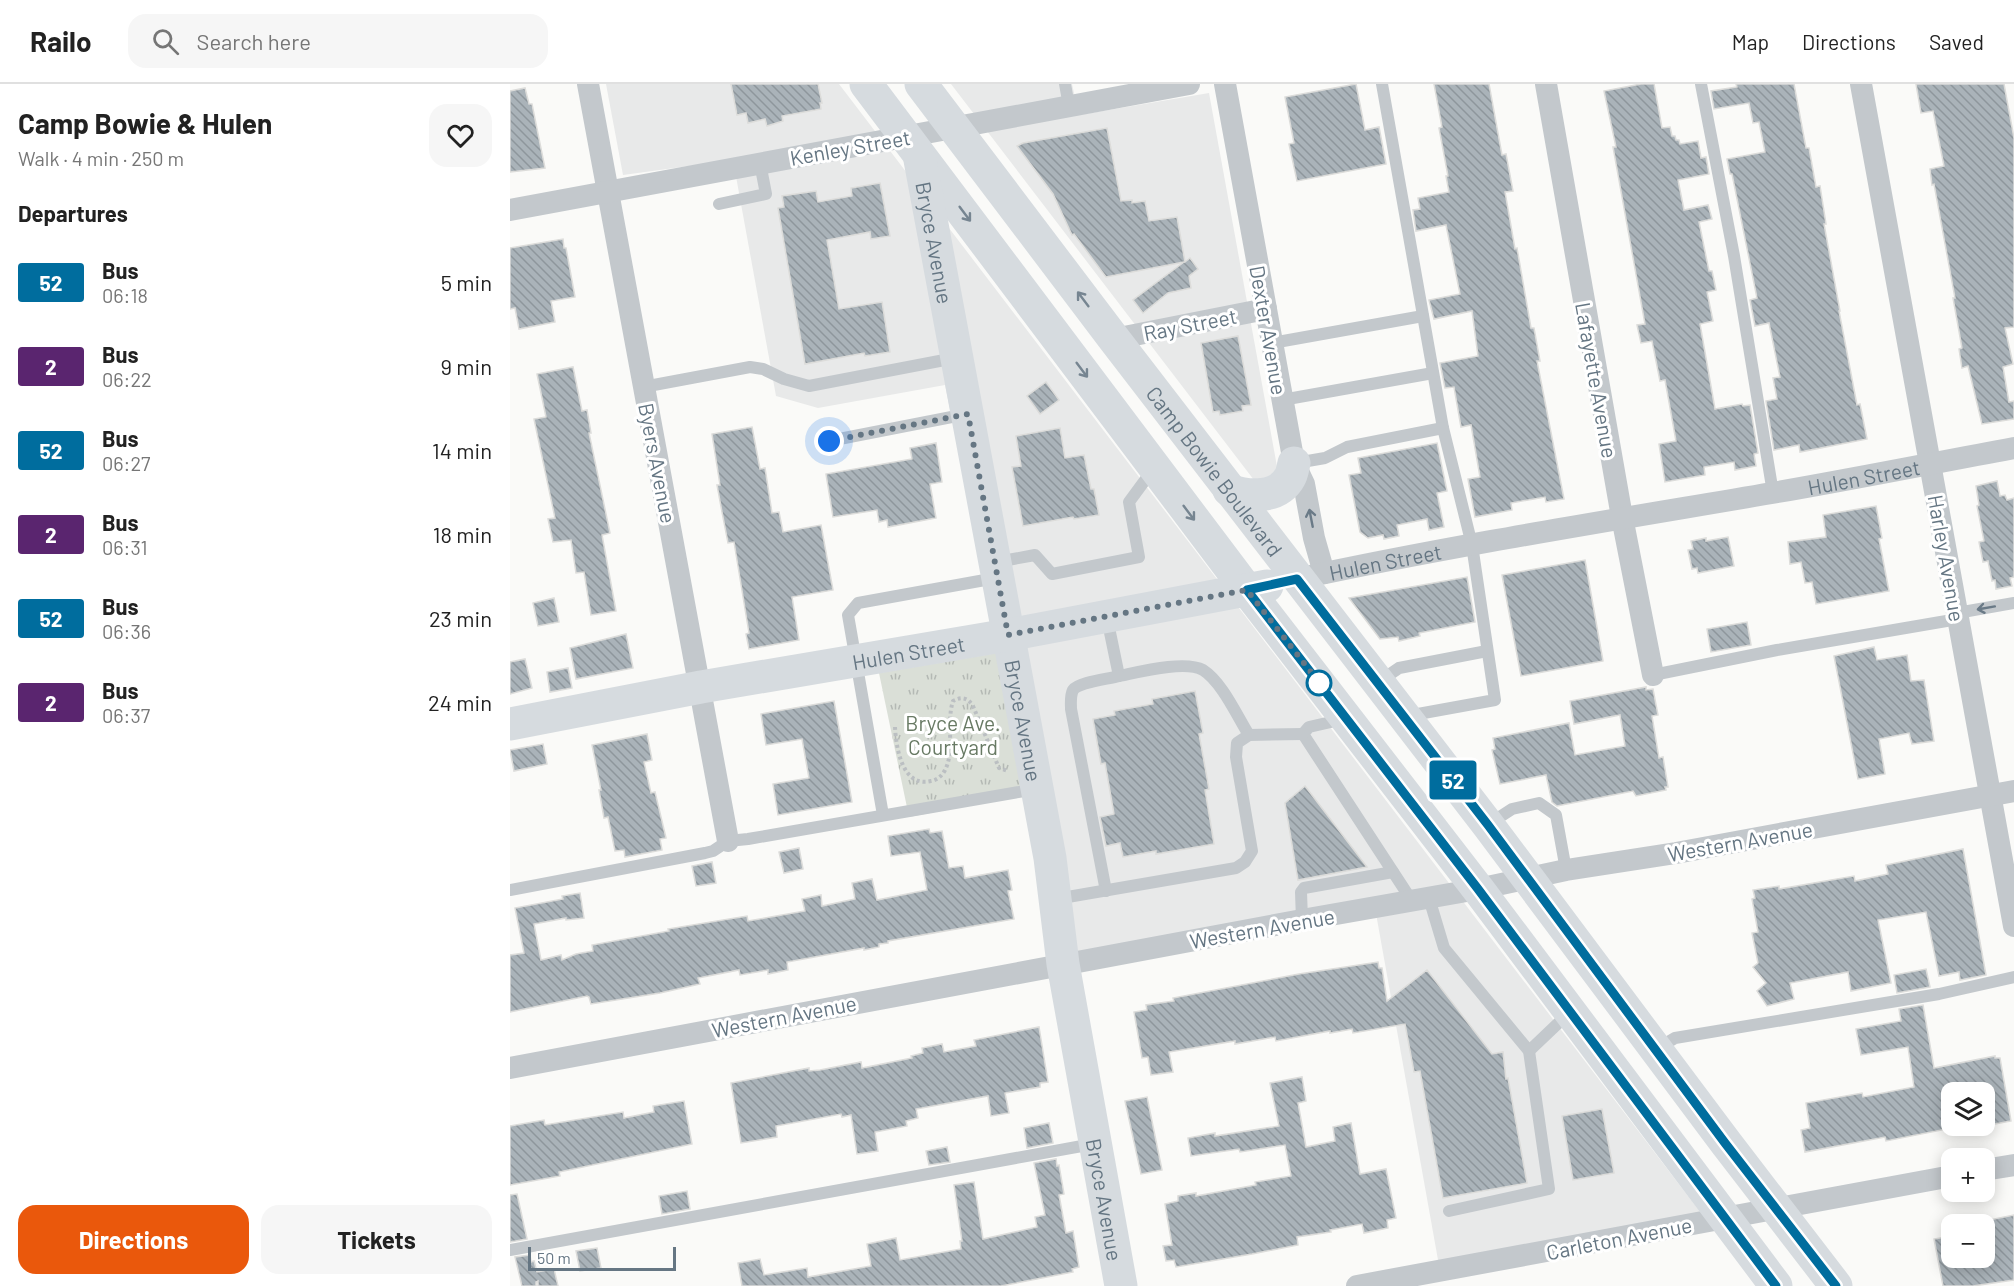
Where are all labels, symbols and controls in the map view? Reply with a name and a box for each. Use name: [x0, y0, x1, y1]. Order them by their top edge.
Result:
search box: [128, 14, 548, 68]
text: Railo: [30, 24, 92, 58]
icon: search: [149, 25, 182, 58]
text: Search here: [197, 28, 311, 54]
text: Map: [1732, 29, 1769, 54]
text: Directions: [1802, 29, 1896, 54]
text: Saved: [1929, 29, 1984, 54]
button: heart: [429, 104, 492, 167]
text: Camp Bowie & Hulen: [18, 106, 272, 140]
street label: Kenley Street: [788, 124, 912, 170]
text: Walk · 4 min · 250 m: [18, 146, 184, 170]
street label: Bryce Avenue: [912, 179, 959, 306]
text: Departures: [18, 200, 128, 226]
one-way arrow: [959, 206, 971, 222]
text: Bus: [102, 257, 139, 283]
street label: Dexter Avenue: [1245, 263, 1293, 397]
text: 5 min: [441, 269, 492, 295]
text: 52: [39, 270, 63, 295]
text: 06:18: [102, 283, 148, 307]
one-way arrow: [1077, 291, 1090, 307]
street label: Lafayette Avenue: [1571, 300, 1623, 460]
street label: Ray Street: [1141, 303, 1239, 345]
text: Bus: [102, 341, 139, 367]
text: 9 min: [440, 353, 492, 379]
text: 2: [45, 354, 57, 379]
one-way arrow: [1076, 362, 1088, 378]
text: 06:22: [102, 367, 152, 391]
street label: Camp Bowie Boulevard: [1142, 381, 1289, 561]
street label: Byers Avenue: [634, 401, 682, 525]
text: Bus: [102, 425, 139, 451]
your location: [814, 426, 844, 456]
text: 14 min: [432, 437, 492, 463]
text: 52: [39, 438, 63, 463]
text: 06:27: [102, 451, 151, 475]
street label: Hulen Street: [1806, 454, 1922, 499]
street label: Harley Avenue: [1924, 493, 1970, 623]
one-way arrow: [1183, 505, 1196, 521]
one-way arrow: [1305, 508, 1316, 528]
text: Bus: [102, 509, 139, 535]
text: 18 min: [433, 521, 492, 547]
text: 2: [45, 522, 57, 547]
text: 06:31: [102, 535, 148, 559]
street label: Hulen Street: [1327, 538, 1443, 584]
text: Bus: [102, 593, 139, 619]
one-way arrow: [1976, 603, 1996, 614]
text: 23 min: [429, 605, 492, 631]
text: 52: [39, 606, 63, 631]
text: 06:36: [102, 619, 151, 643]
street label: Hulen Street: [850, 630, 967, 674]
street label: Bryce Avenue: [1001, 657, 1048, 784]
unlabelled marker: [1306, 670, 1332, 696]
text: Bus: [102, 677, 139, 703]
text: 24 min: [428, 689, 492, 715]
text: 2: [45, 690, 57, 715]
text: 06:37: [102, 703, 150, 727]
park label: Bryce Ave. Courtyard: [905, 710, 1001, 759]
line badge: 52: [1426, 760, 1480, 800]
text: 52: [1441, 768, 1465, 793]
street label: Western Avenue: [1665, 816, 1815, 866]
street label: Western Avenue: [1187, 903, 1337, 953]
street label: Western Avenue: [710, 990, 858, 1042]
map controls: [1941, 1082, 1995, 1268]
button: layers: [1941, 1082, 1995, 1136]
street label: Bryce Avenue: [1082, 1136, 1129, 1263]
button: +: [1941, 1148, 1995, 1202]
button: Directions: [18, 1205, 249, 1274]
button: Tickets: [261, 1205, 492, 1274]
street label: Carleton Avenue: [1544, 1212, 1694, 1264]
button: −: [1941, 1214, 1995, 1268]
scale bar: [528, 1244, 676, 1272]
text: 50 m: [537, 1248, 571, 1267]

